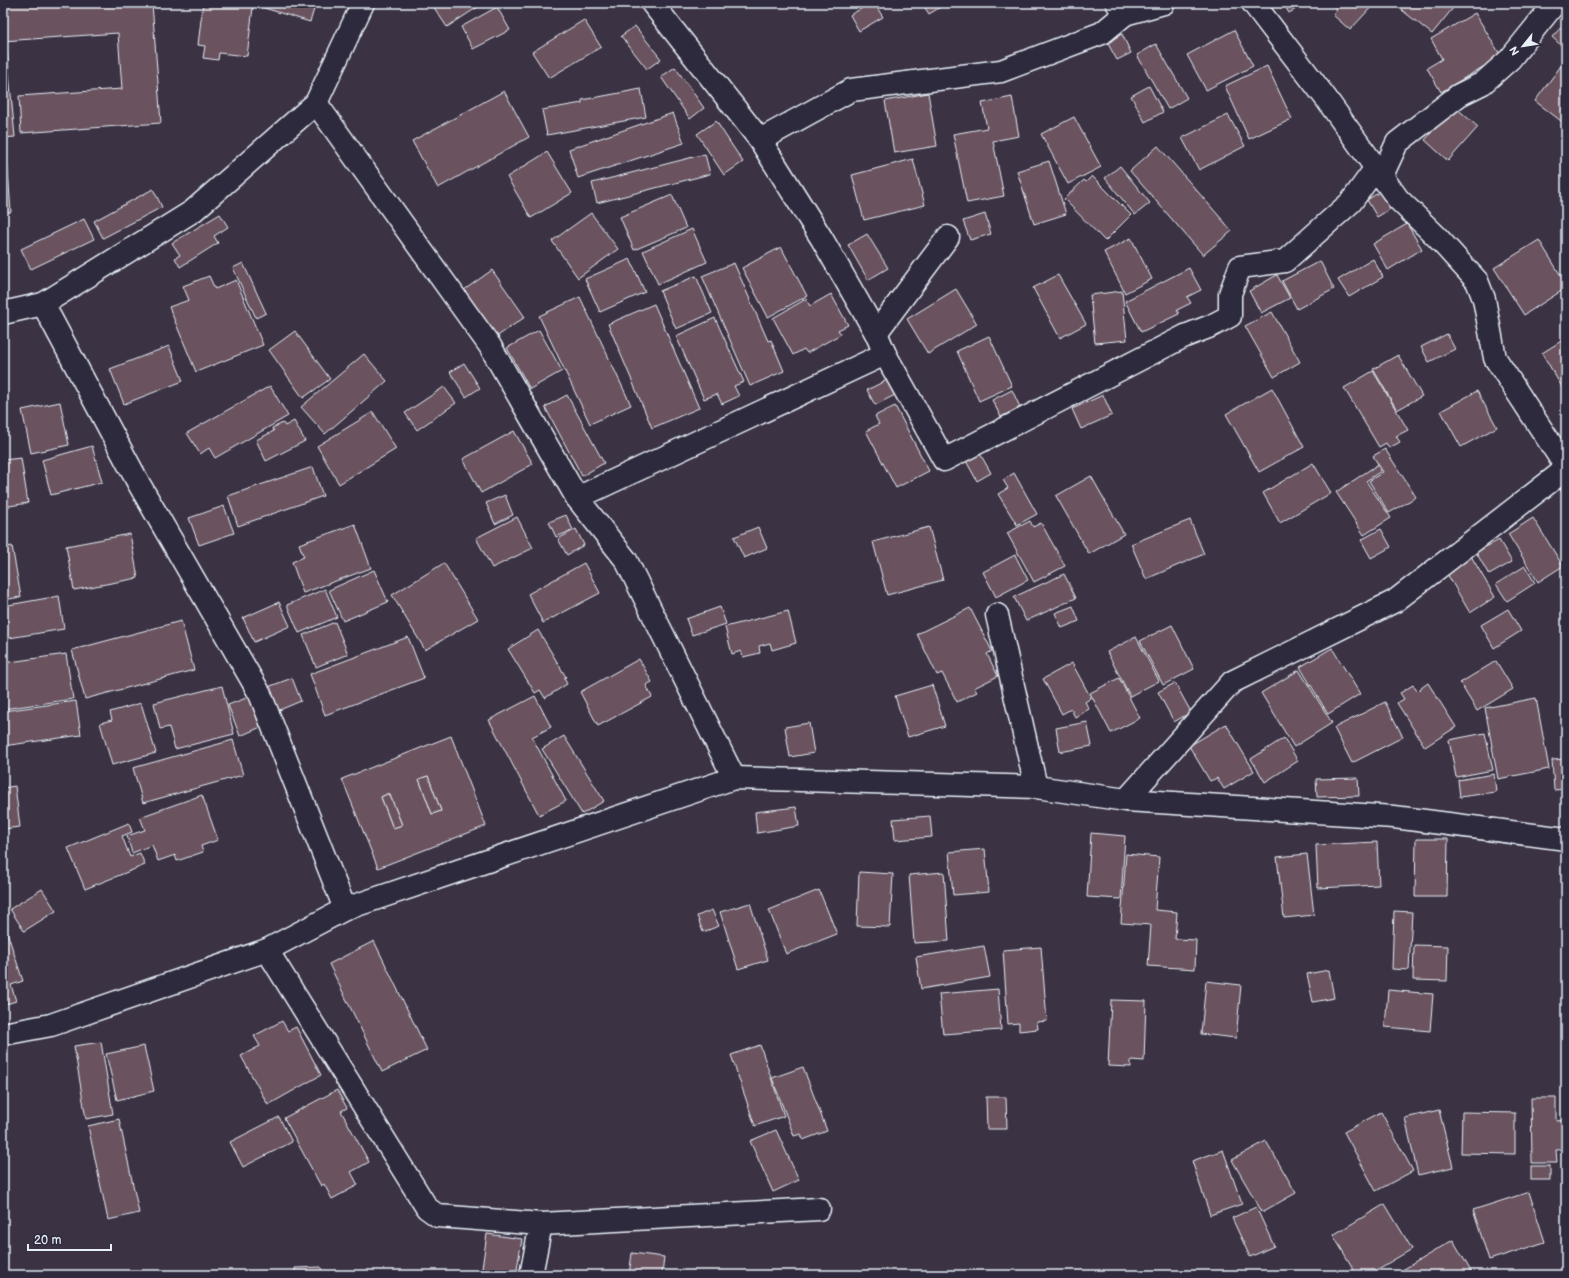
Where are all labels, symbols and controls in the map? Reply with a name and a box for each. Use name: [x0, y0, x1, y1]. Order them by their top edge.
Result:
north arrow: [1503, 26, 1543, 66]
text: N: [1507, 44, 1522, 58]
scale bar: [28, 1226, 111, 1252]
text: 20 m: [34, 1233, 61, 1248]

